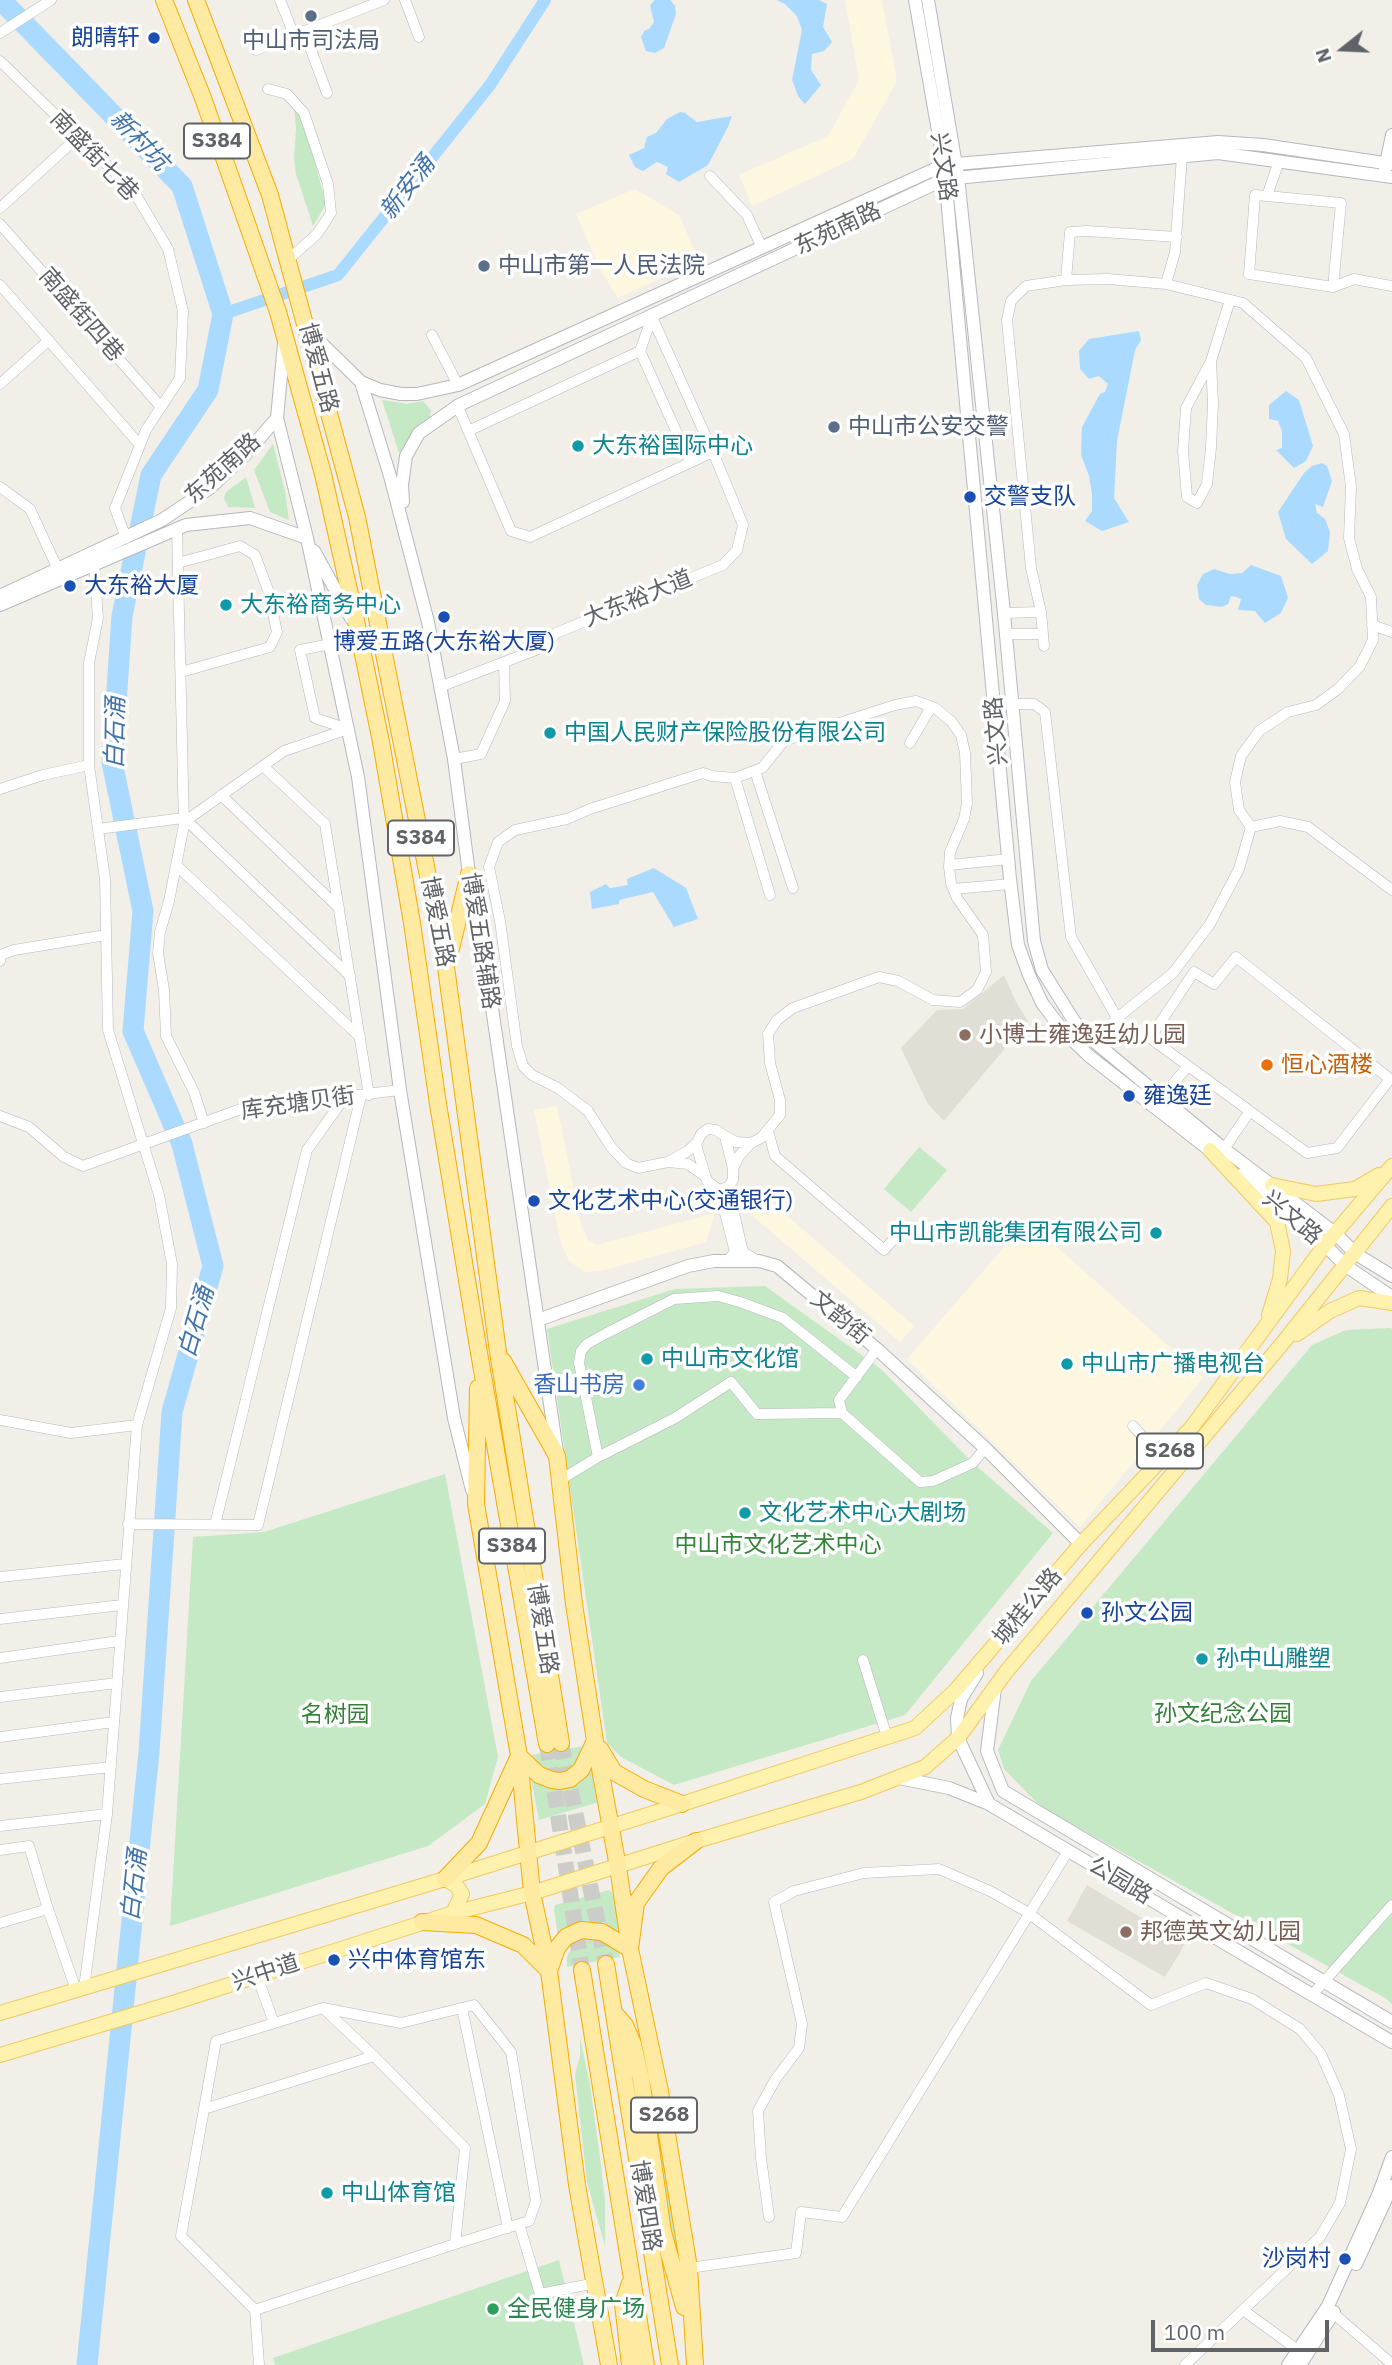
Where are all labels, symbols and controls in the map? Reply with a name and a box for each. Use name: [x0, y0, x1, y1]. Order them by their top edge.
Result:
marker: 中山市司法局: [303, 8, 319, 24]
north arrow: [1308, 14, 1378, 84]
place label: 朗晴轩: [71, 24, 140, 52]
place label: 中山市司法局: [242, 27, 380, 55]
marker: 朗晴轩: [146, 30, 162, 46]
text: N: [1309, 45, 1337, 66]
street label: 南盛街七巷: [44, 105, 144, 207]
water label: 新村坑: [104, 105, 174, 177]
road number: S384: [184, 124, 250, 158]
street label: 兴文路: [925, 131, 961, 203]
water label: 新安涌: [374, 151, 442, 225]
street label: 东苑南路: [790, 197, 886, 261]
place label: 中山市第一人民法院: [498, 252, 705, 280]
marker: 中山市第一人民法院: [476, 258, 492, 274]
street label: 南盛街四巷: [33, 263, 129, 367]
street label: 博爱五路: [293, 320, 343, 416]
place label: 中山市公安交警: [848, 413, 1009, 441]
marker: 中山市公安交警: [826, 419, 842, 435]
street label: 东苑南路: [180, 428, 266, 510]
place label: 大东裕国际中心: [592, 432, 753, 460]
marker: 大东裕国际中心: [570, 438, 586, 454]
place label: 交警支队: [984, 483, 1076, 511]
marker: 交警支队: [962, 489, 978, 505]
street label: 大东裕大道: [580, 565, 696, 633]
place label: 大东裕大厦: [84, 572, 199, 600]
marker: 大东裕大厦: [62, 578, 78, 594]
place label: 大东裕商务中心: [240, 591, 401, 619]
marker: 大东裕商务中心: [218, 597, 234, 613]
marker: 博爱五路(大东裕大厦): [436, 609, 452, 625]
place label: 博爱五路(大东裕大厦): [333, 628, 555, 656]
street label: 兴文路: [980, 695, 1014, 767]
water label: 白石涌: [101, 697, 131, 769]
place label: 中国人民财产保险股份有限公司: [564, 719, 886, 747]
marker: 中国人民财产保险股份有限公司: [542, 725, 558, 741]
road number: S384: [388, 820, 454, 856]
street label: 博爱五路辅路: [456, 871, 504, 1011]
street label: 博爱五路: [415, 874, 459, 970]
place label: 小博士雍逸廷幼儿园: [979, 1021, 1186, 1049]
marker: 小博士雍逸廷幼儿园: [957, 1027, 973, 1043]
place label: 恒心酒楼: [1281, 1051, 1373, 1079]
marker: 恒心酒楼: [1259, 1057, 1275, 1073]
street label: 库充塘贝街: [239, 1082, 357, 1126]
place label: 雍逸廷: [1143, 1082, 1212, 1110]
marker: 雍逸廷: [1121, 1088, 1137, 1104]
street label: 兴文路: [1257, 1185, 1327, 1251]
place label: 文化艺术中心(交通银行): [548, 1187, 793, 1215]
marker: 文化艺术中心(交通银行): [526, 1193, 542, 1209]
place label: 中山市凯能集团有限公司: [889, 1219, 1142, 1247]
marker: 中山市凯能集团有限公司: [1148, 1225, 1164, 1241]
water label: 白石涌: [173, 1283, 221, 1361]
street label: 文韵街: [805, 1285, 875, 1351]
place label: 中山市文化馆: [661, 1345, 799, 1373]
place label: 中山市广播电视台: [1081, 1350, 1265, 1378]
marker: 中山市文化馆: [639, 1351, 655, 1367]
marker: 中山市广播电视台: [1059, 1356, 1075, 1372]
place label: 香山书房: [533, 1371, 625, 1399]
marker: 香山书房: [631, 1377, 647, 1393]
road number: S268: [1137, 1434, 1203, 1468]
place label: 文化艺术中心大剧场: [759, 1499, 966, 1527]
marker: 文化艺术中心大剧场: [737, 1505, 753, 1521]
road number: S384: [479, 1528, 545, 1564]
park label: 中山市文化艺术中心: [675, 1531, 881, 1559]
street label: 城桂公路: [988, 1563, 1068, 1651]
street label: 博爱五路: [521, 1581, 563, 1677]
place label: 孙文公园: [1101, 1599, 1193, 1627]
marker: 孙文公园: [1079, 1605, 1095, 1621]
place label: 孙中山雕塑: [1216, 1645, 1331, 1673]
marker: 孙中山雕塑: [1194, 1651, 1210, 1667]
park label: 孙文纪念公园: [1154, 1700, 1292, 1728]
park label: 名树园: [301, 1701, 369, 1729]
water label: 白石涌: [117, 1848, 153, 1922]
street label: 公园路: [1083, 1851, 1157, 1911]
place label: 邦德英文幼儿园: [1140, 1918, 1301, 1946]
marker: 邦德英文幼儿园: [1118, 1924, 1134, 1940]
place label: 兴中体育馆东: [348, 1946, 486, 1974]
street label: 兴中道: [229, 1949, 303, 1997]
marker: 兴中体育馆东: [326, 1952, 342, 1968]
road number: S268: [631, 2098, 697, 2132]
street label: 博爱四路: [624, 2158, 666, 2254]
place label: 中山体育馆: [341, 2179, 456, 2207]
marker: 中山体育馆: [319, 2185, 335, 2201]
place label: 沙岗村: [1262, 2245, 1331, 2273]
marker: 沙岗村: [1337, 2251, 1353, 2267]
place label: 全民健身广场: [507, 2295, 645, 2323]
marker: 全民健身广场: [485, 2301, 501, 2317]
scale bar: [1154, 2306, 1332, 2350]
text: 100 m: [1164, 2318, 1225, 2346]

